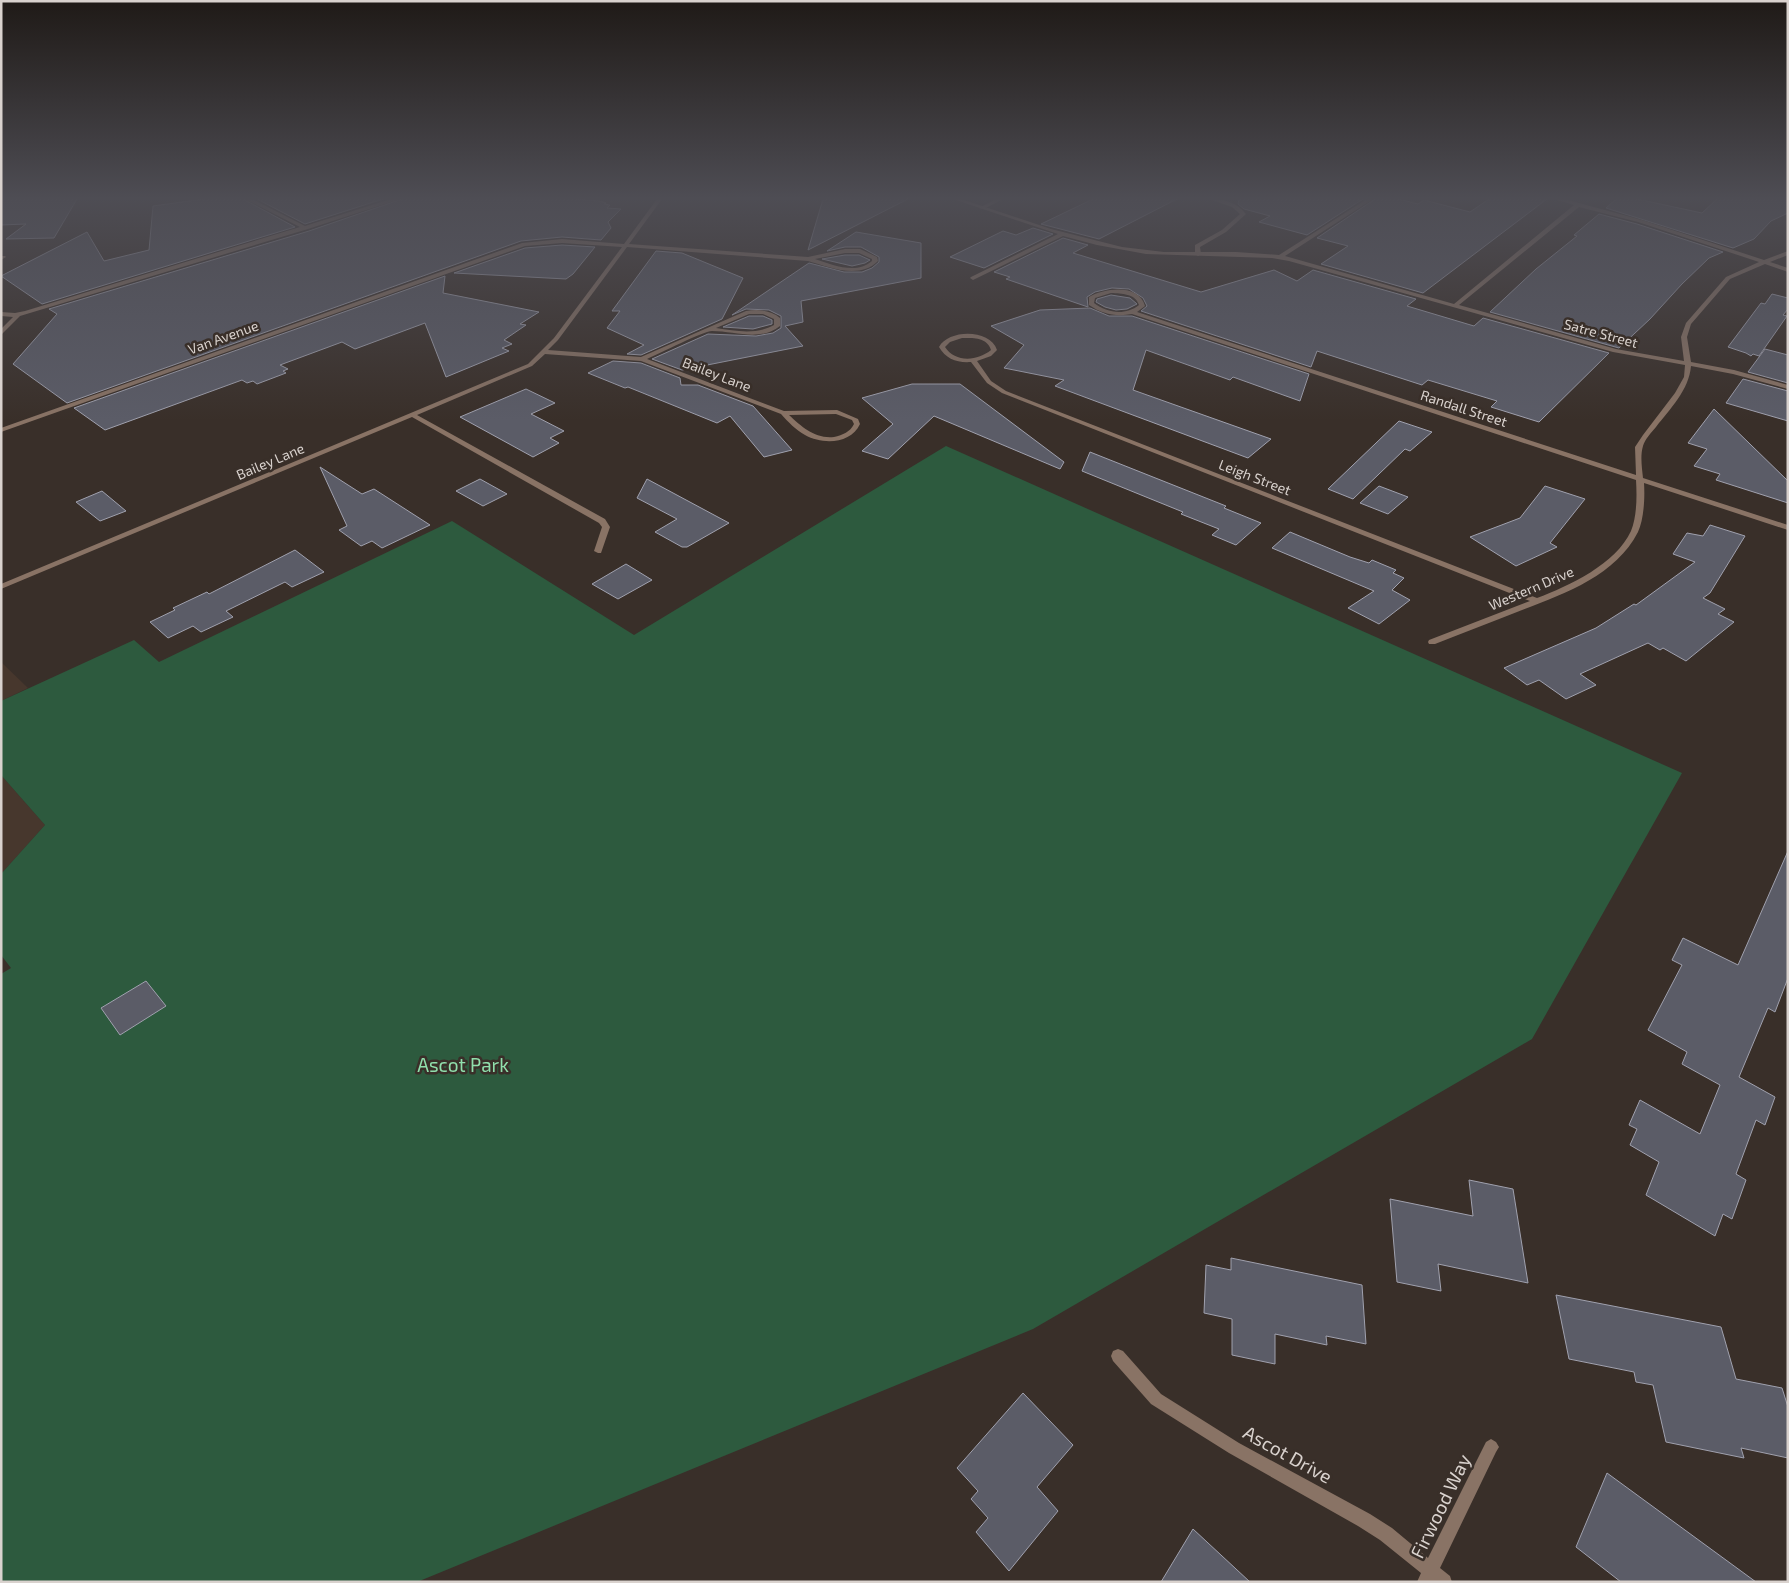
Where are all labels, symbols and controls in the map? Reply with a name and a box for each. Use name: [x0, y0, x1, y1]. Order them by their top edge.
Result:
street label: Satre Street: [1562, 315, 1640, 351]
street label: Van Avenue: [185, 316, 261, 358]
street label: Bailey Lane: [680, 353, 754, 395]
street label: Randall Street: [1418, 386, 1510, 430]
street label: Bailey Lane: [233, 439, 307, 483]
street label: Leigh Street: [1216, 455, 1294, 499]
street label: Western Drive: [1486, 562, 1576, 614]
park label: Ascot Park: [417, 1053, 509, 1076]
street label: Ascot Drive: [1240, 1420, 1336, 1488]
street label: Firwood Way: [1405, 1450, 1475, 1562]

